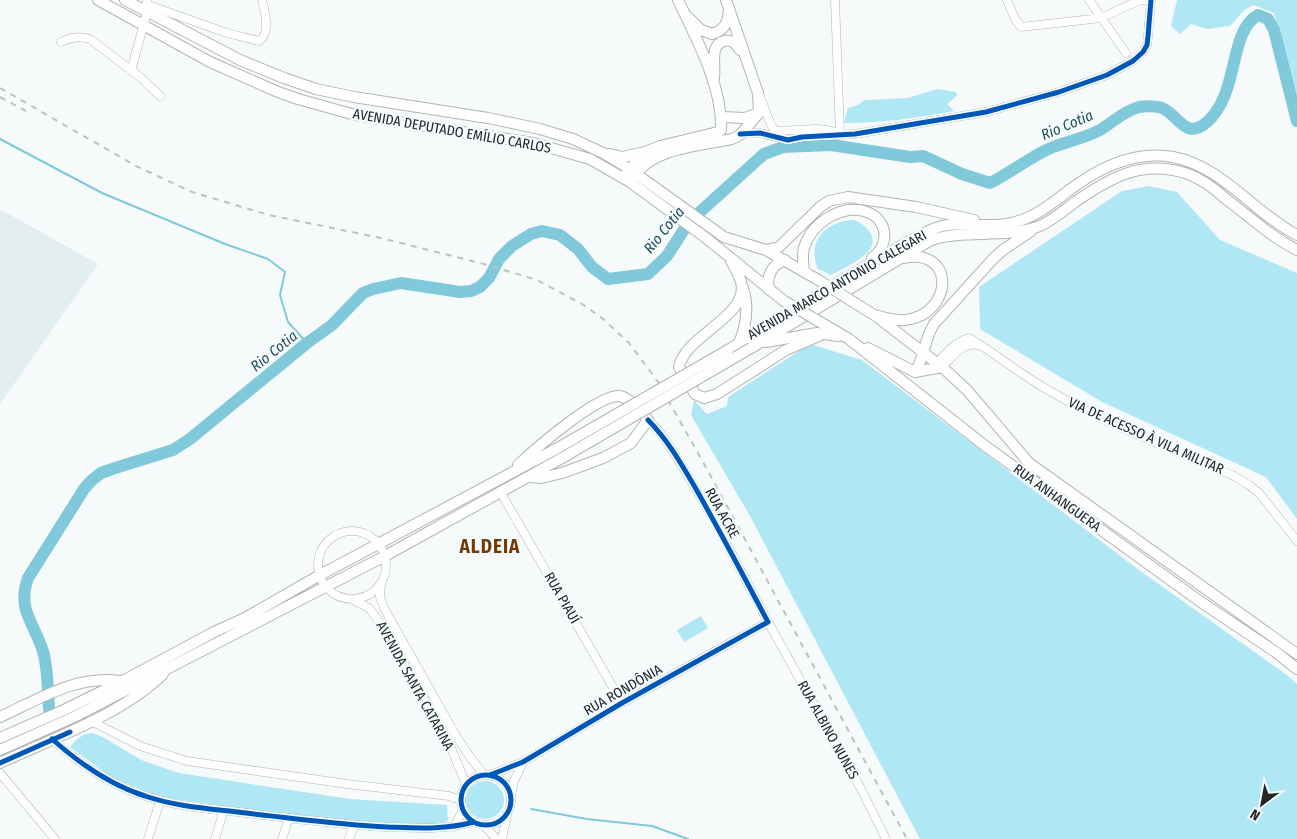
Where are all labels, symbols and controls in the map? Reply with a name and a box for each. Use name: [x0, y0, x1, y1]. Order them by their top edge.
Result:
street label: AVENIDA DEPUTADO EMÍLIO CARLOS: [352, 104, 553, 157]
water label: Rio Cotia: [1038, 106, 1096, 144]
water label: Rio Cotia: [640, 203, 688, 257]
street label: AVENIDA MARCO ANTONIO CALEGARI: [744, 227, 930, 343]
water label: Rio Cotia: [247, 327, 301, 375]
street label: VIA DE ACESSO À VILA MILITAR: [1066, 393, 1227, 478]
street label: RUA ANHANGUERA: [1010, 460, 1105, 536]
street label: RUA ACRE: [701, 485, 743, 541]
district label: ALDEIA: [459, 535, 520, 558]
street label: RUA PIAUÍ: [541, 569, 584, 627]
street label: AVENIDA SANTA CATARINA: [372, 618, 458, 754]
street label: RUA RONDÔNIA: [580, 660, 666, 719]
street label: RUA ALBINO NUNES: [794, 678, 862, 782]
north arrow: [1237, 779, 1287, 829]
text: N: [1247, 805, 1263, 824]

